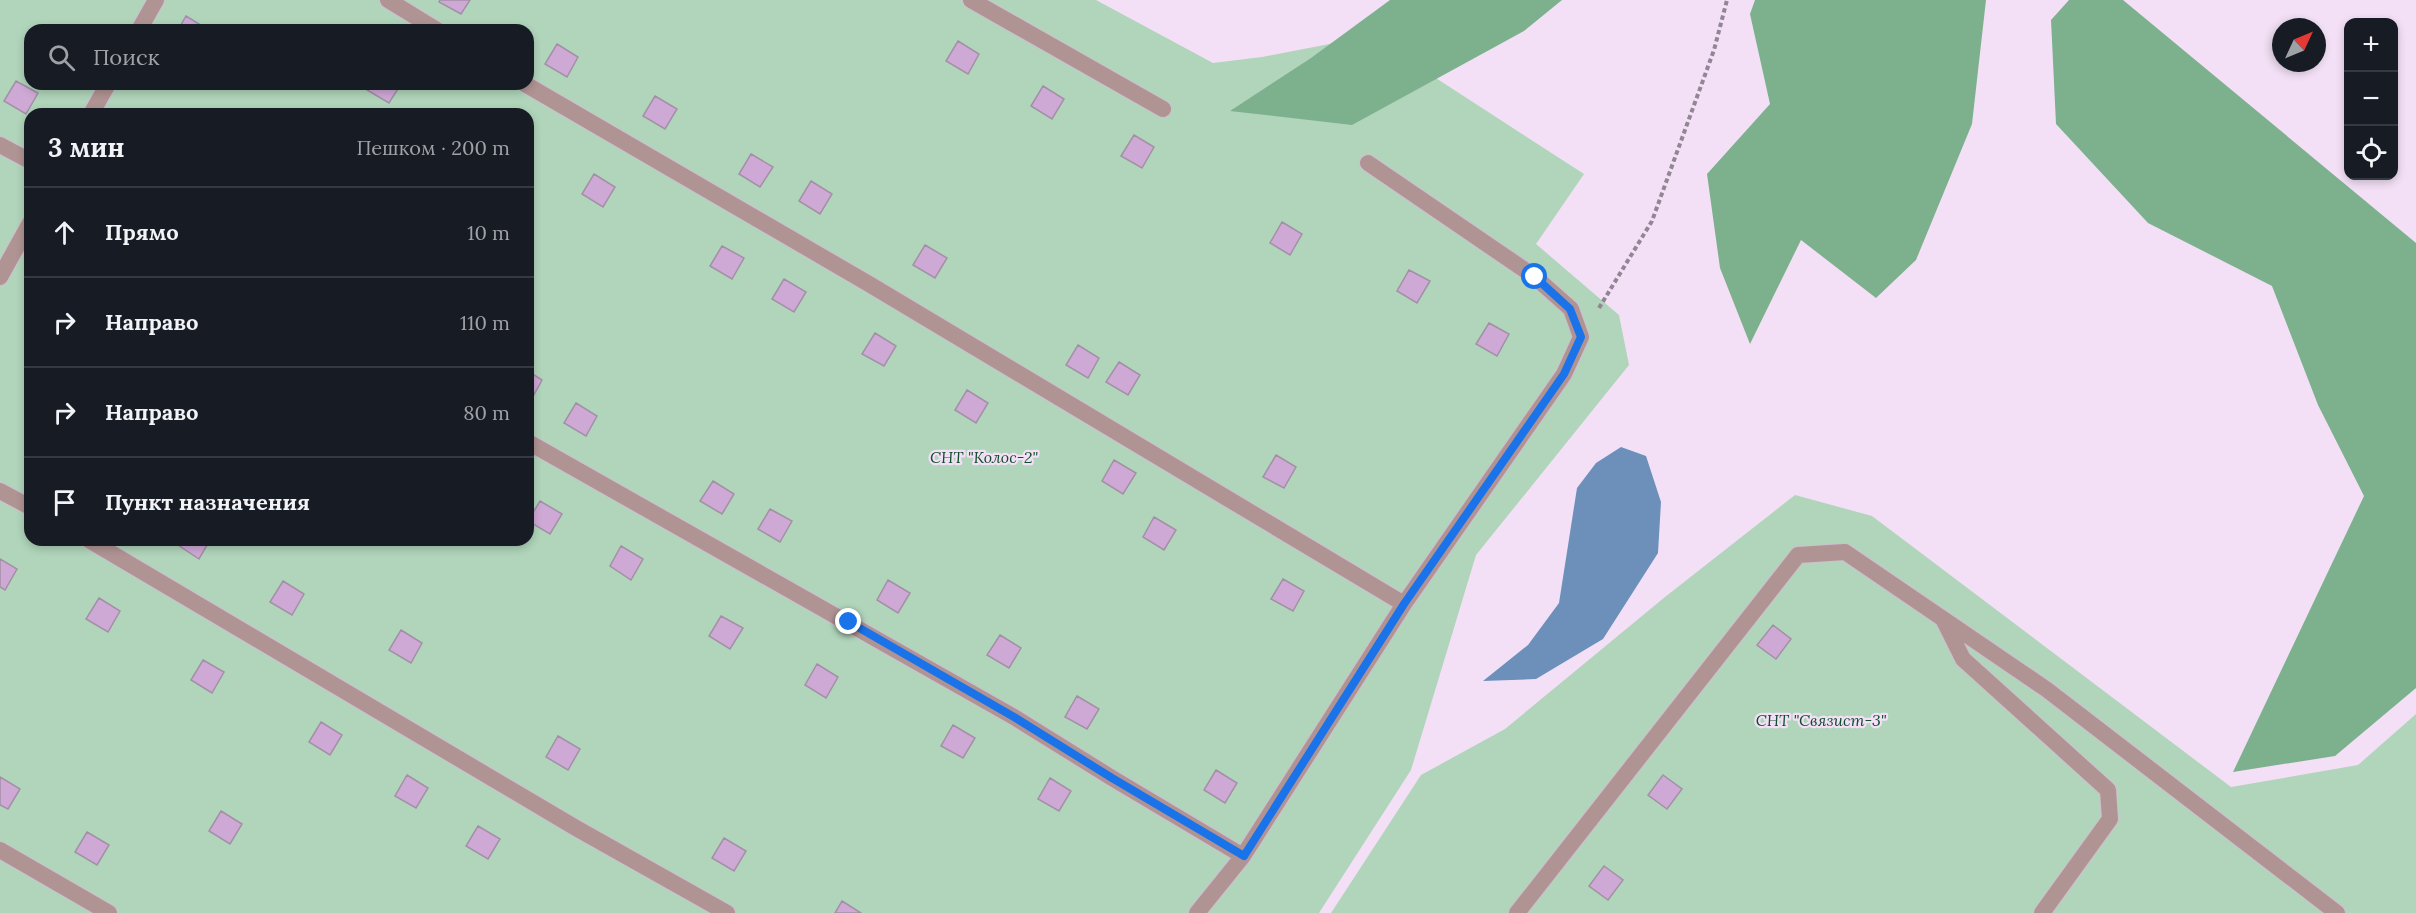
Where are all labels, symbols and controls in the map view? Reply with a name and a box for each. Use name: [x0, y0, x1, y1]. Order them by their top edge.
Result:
north arrow: [2272, 18, 2326, 72]
map controls: [2344, 18, 2398, 180]
button: +: [2344, 18, 2398, 72]
search box: [24, 24, 534, 90]
icon: search: [45, 41, 78, 74]
text: Поиск: [93, 43, 159, 71]
button: −: [2344, 72, 2398, 126]
button: locate: [2344, 126, 2398, 180]
text: 3 мин: [48, 131, 125, 164]
text: Пешком · 200 m: [356, 135, 510, 160]
icon: ahead: [48, 216, 81, 249]
text: Прямо: [105, 218, 179, 246]
text: 10 m: [467, 220, 510, 245]
route start: [1521, 263, 1547, 289]
icon: right: [48, 306, 81, 339]
text: Направо: [105, 308, 199, 336]
text: 110 m: [460, 310, 510, 335]
icon: right: [48, 396, 81, 429]
text: Направо: [105, 398, 199, 426]
text: 80 m: [463, 400, 510, 425]
park label: СНТ "Колос-2": [930, 447, 1038, 467]
icon: arrive: [48, 486, 81, 519]
text: Пункт назначения: [105, 488, 310, 516]
route end: [835, 608, 861, 634]
park label: СНТ "Связист-3": [1756, 710, 1887, 730]

